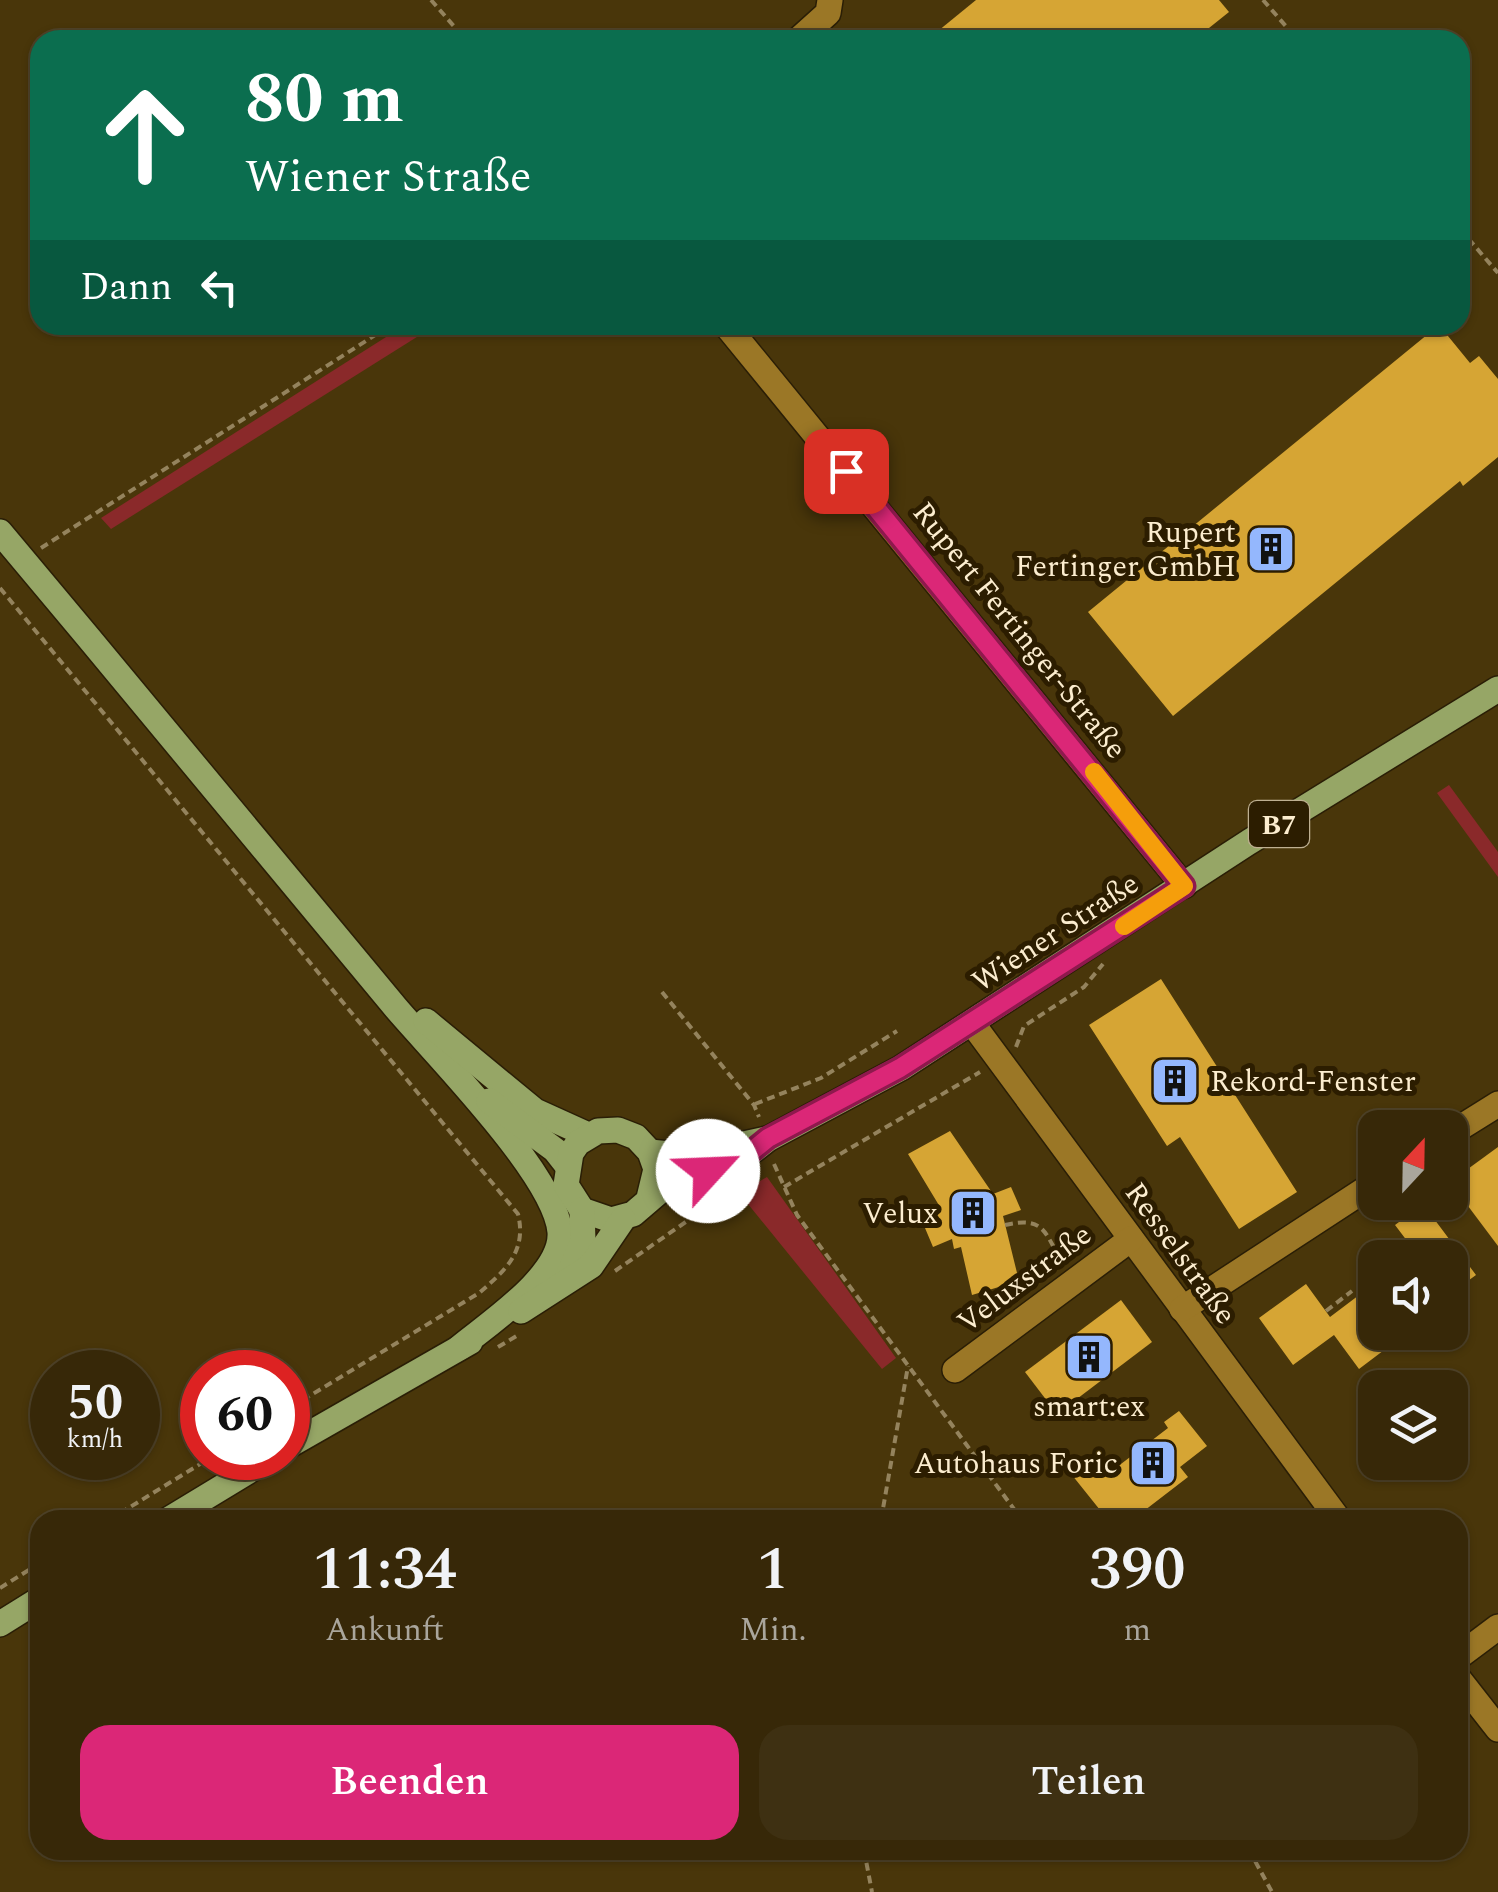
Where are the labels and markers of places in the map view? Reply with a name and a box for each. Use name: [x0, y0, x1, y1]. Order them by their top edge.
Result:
pin: [804, 429, 889, 514]
place label: Rupert Fertinger GmbH: [1015, 510, 1236, 590]
building icon: Rupert Fertinger GmbH: [1245, 523, 1297, 575]
building icon: Rekord-Fenster: [1149, 1055, 1201, 1107]
place label: Rekord-Fenster: [1210, 1059, 1416, 1105]
building icon: Velux: [947, 1187, 999, 1239]
place label: Velux: [862, 1191, 938, 1237]
building icon: smart:ex: [1063, 1331, 1115, 1383]
place label: smart:ex: [1033, 1384, 1145, 1430]
building icon: Autohaus Foric: [1127, 1437, 1179, 1489]
place label: Autohaus Foric: [914, 1441, 1118, 1487]

